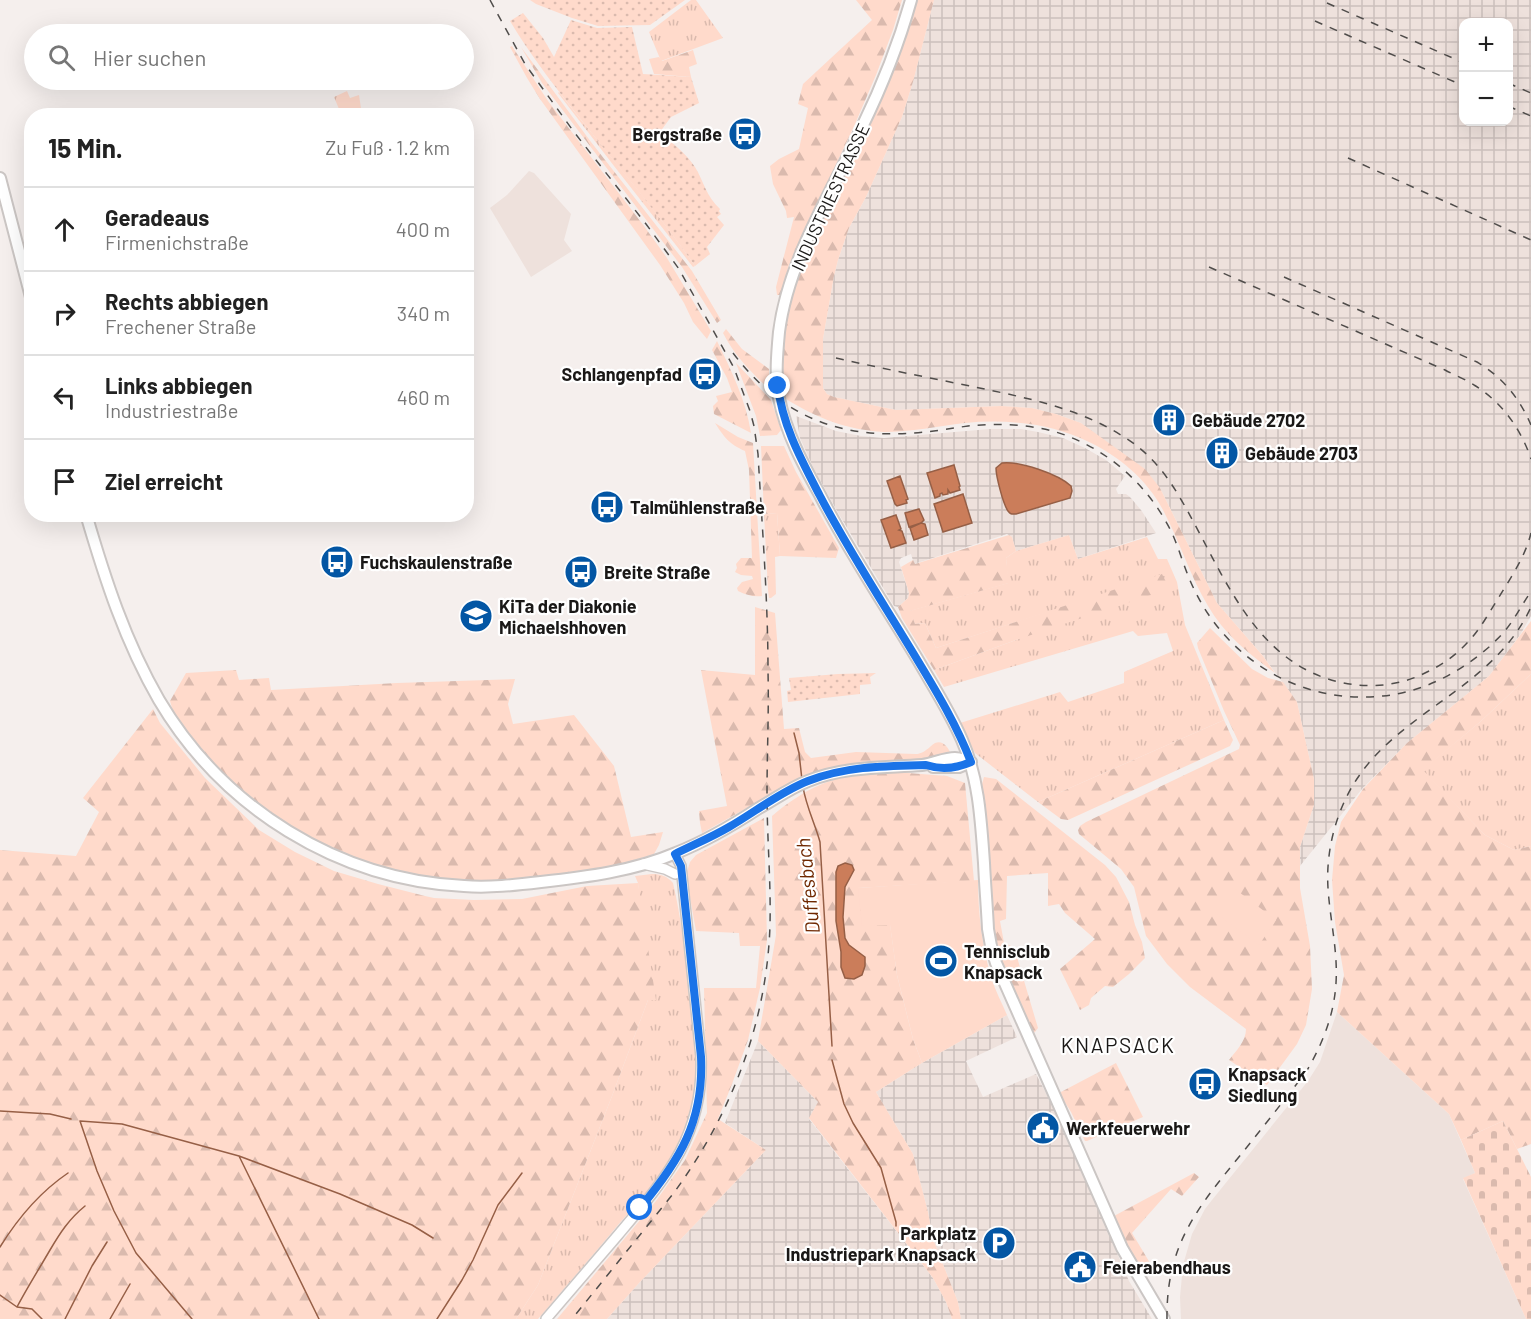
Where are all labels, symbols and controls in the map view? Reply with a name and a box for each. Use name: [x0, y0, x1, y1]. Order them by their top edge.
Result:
map controls: [1459, 18, 1513, 126]
button: +: [1459, 18, 1513, 72]
search box: [24, 24, 474, 90]
icon: search: [45, 41, 78, 74]
text: Hier suchen: [93, 44, 206, 70]
button: −: [1459, 72, 1513, 126]
bus stop icon: Bergstraße: [727, 116, 763, 152]
street label: INDUSTRIESTRASSE: [786, 120, 874, 274]
place label: Bergstraße: [632, 123, 722, 145]
text: 15 Min.: [48, 132, 123, 163]
text: Zu Fuß · 1.2 km: [325, 135, 450, 159]
text: Geradeaus: [105, 204, 209, 230]
icon: ahead: [48, 213, 81, 246]
text: 400 m: [396, 217, 450, 241]
text: Firmenichstraße: [105, 230, 249, 254]
text: Rechts abbiegen: [105, 288, 268, 314]
icon: right: [48, 297, 81, 330]
text: 340 m: [397, 301, 450, 325]
text: Frechener Straße: [105, 314, 256, 338]
bus stop icon: Schlangenpfad: [687, 356, 723, 392]
place label: Schlangenpfad: [562, 363, 682, 385]
text: Links abbiegen: [105, 372, 253, 398]
route end: [764, 372, 790, 398]
icon: left: [48, 381, 81, 414]
text: 460 m: [397, 385, 450, 409]
text: Industriestraße: [105, 398, 238, 422]
building icon: Gebäude 2702: [1151, 402, 1187, 438]
place label: Gebäude 2702: [1192, 409, 1305, 431]
building icon: Gebäude 2703: [1204, 435, 1240, 471]
place label: Gebäude 2703: [1245, 442, 1358, 464]
icon: arrive: [48, 465, 81, 498]
text: Ziel erreicht: [105, 468, 223, 494]
bus stop icon: Talmühlenstraße: [589, 489, 625, 525]
place label: Talmühlenstraße: [630, 496, 765, 518]
bus stop icon: Fuchskaulenstraße: [319, 544, 355, 580]
place label: Fuchskaulenstraße: [360, 551, 513, 573]
bus stop icon: Breite Straße: [563, 554, 599, 590]
place label: Breite Straße: [604, 561, 711, 583]
place label: KiTa der Diakonie Michaelshhoven: [499, 595, 637, 638]
school or university icon: KiTa der Diakonie Michaelshhoven: [458, 598, 494, 634]
water label: Duffesbach: [790, 837, 824, 935]
place label: Tennisclub Knapsack: [964, 940, 1050, 983]
sports icon: Tennisclub Knapsack: [923, 943, 959, 979]
district label: KNAPSACK: [1061, 1032, 1175, 1057]
place label: Knapsack Siedlung: [1228, 1063, 1307, 1106]
bus stop icon: Knapsack Siedlung: [1187, 1066, 1223, 1102]
public building icon: Werkfeuerwehr: [1025, 1110, 1061, 1146]
place label: Werkfeuerwehr: [1066, 1117, 1190, 1139]
route start: [626, 1194, 652, 1220]
place label: Parkplatz Industriepark Knapsack: [786, 1222, 976, 1265]
parking icon: Parkplatz Industriepark Knapsack: [981, 1225, 1017, 1261]
public building icon: Feierabendhaus: [1062, 1249, 1098, 1285]
place label: Feierabendhaus: [1103, 1256, 1231, 1278]

